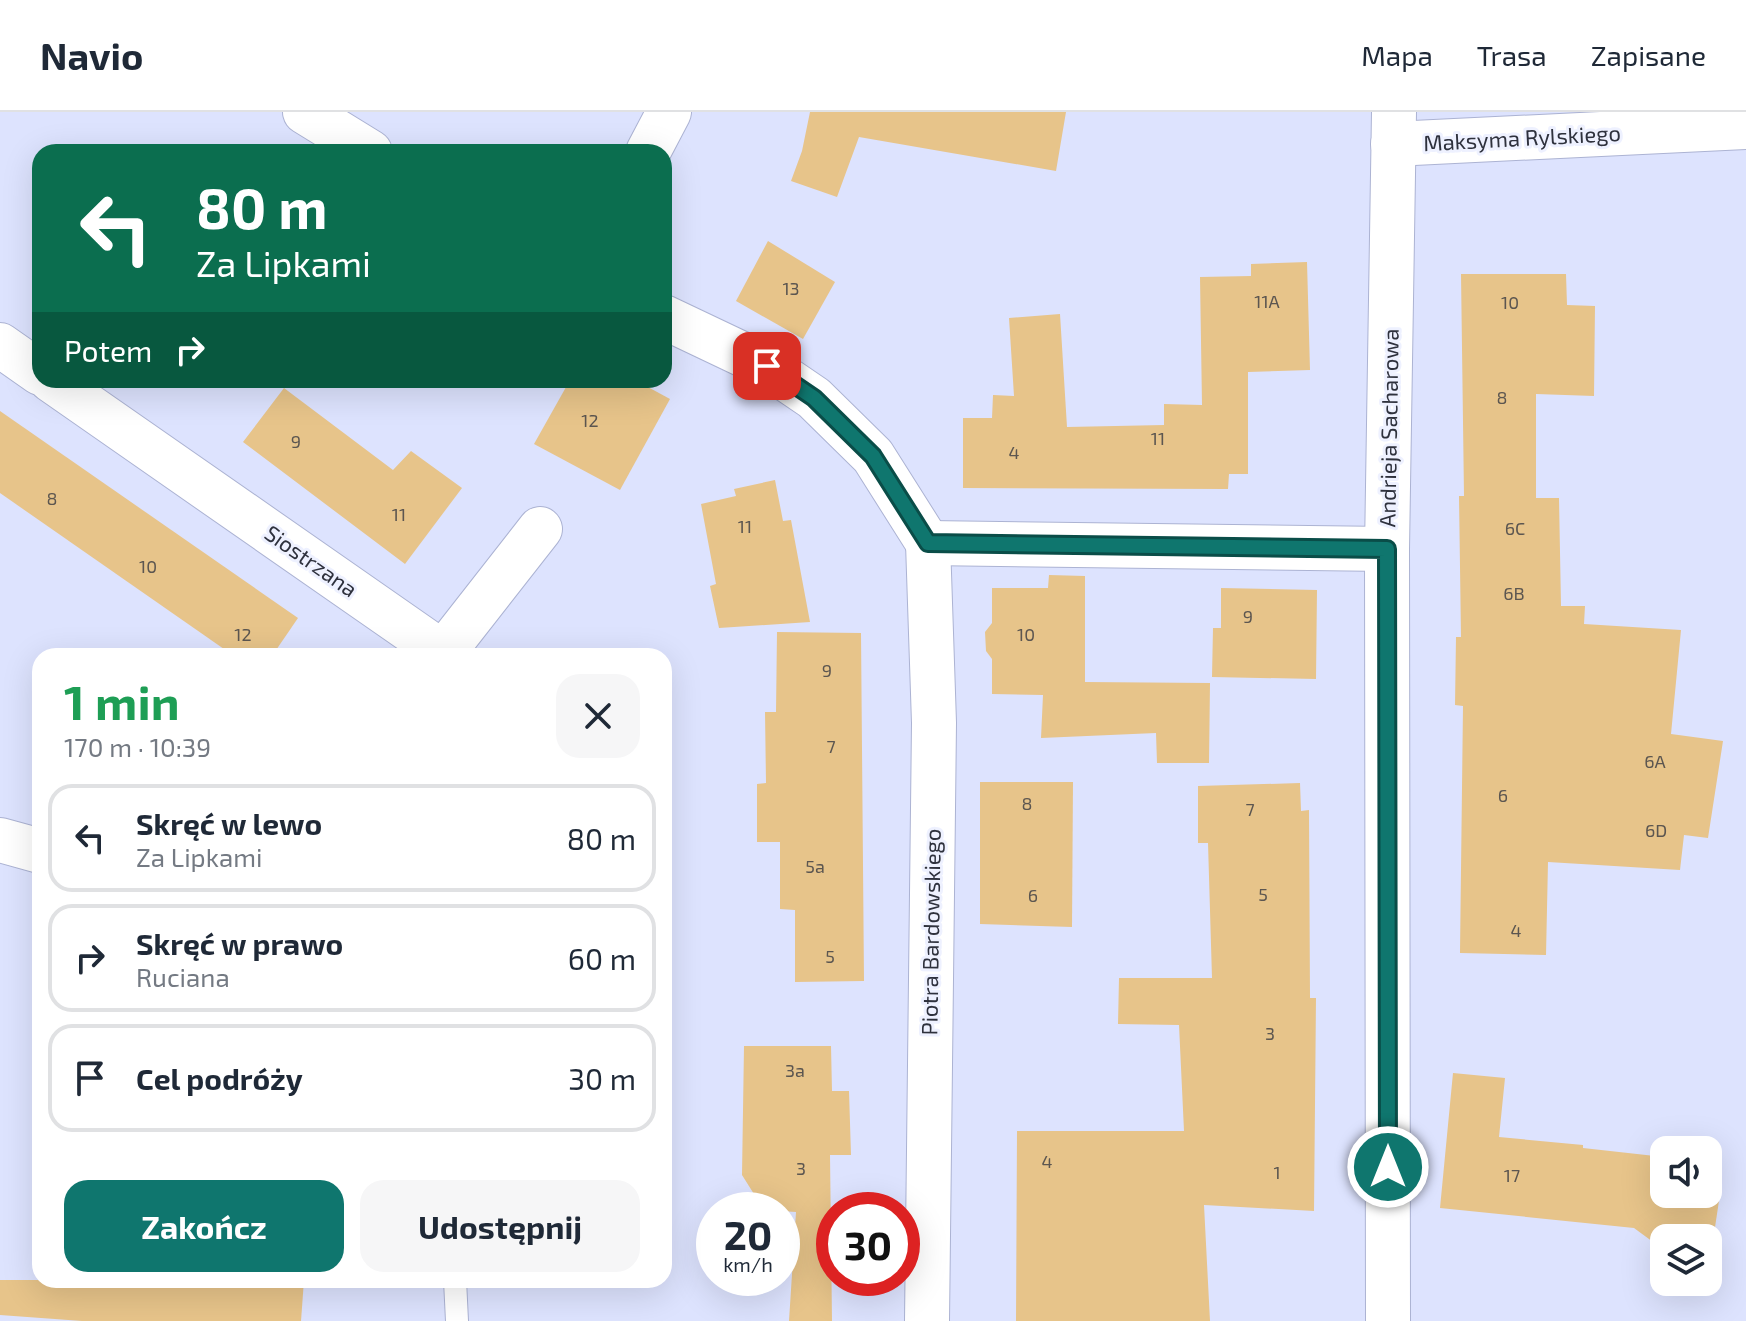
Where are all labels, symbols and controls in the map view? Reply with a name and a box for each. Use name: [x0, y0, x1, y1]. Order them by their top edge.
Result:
text: Navio: [40, 32, 143, 78]
text: Mapa: [1361, 38, 1433, 72]
text: Trasa: [1477, 38, 1547, 72]
text: Zapisane: [1591, 38, 1706, 72]
street label: Maksyma Rylskiego: [1423, 119, 1621, 155]
text: 80 m: [196, 173, 328, 240]
icon: left: [64, 176, 168, 280]
text: Za Lipkami: [196, 241, 371, 284]
house number: 13: [782, 277, 800, 299]
house number: 11A: [1254, 290, 1281, 312]
house number: 10: [1501, 291, 1519, 313]
icon: right: [168, 328, 212, 372]
street label: Andrieja Sacharowa: [1373, 328, 1404, 528]
text: Potem: [64, 332, 152, 368]
pin: [733, 332, 801, 400]
icon: arrive: [745, 344, 789, 388]
house number: 8: [1497, 386, 1507, 408]
house number: 12: [581, 409, 599, 431]
house number: 11: [1151, 427, 1165, 449]
house number: 9: [291, 430, 301, 452]
house number: 4: [1008, 441, 1020, 463]
house number: 8: [47, 487, 57, 509]
house number: 11: [392, 503, 406, 525]
house number: 11: [738, 515, 752, 537]
house number: 6C: [1505, 517, 1525, 539]
street label: Siostrzana: [260, 519, 363, 601]
house number: 10: [139, 555, 157, 577]
house number: 6B: [1503, 582, 1525, 604]
house number: 9: [1243, 605, 1253, 627]
house number: 12: [234, 623, 252, 645]
house number: 10: [1017, 623, 1035, 645]
house number: 9: [822, 659, 832, 681]
text: 1 min: [64, 672, 180, 730]
button: close: [556, 674, 640, 758]
text: 170 m · 10:39: [64, 731, 211, 762]
house number: 7: [826, 735, 836, 757]
house number: 6A: [1644, 750, 1667, 772]
house number: 6: [1498, 784, 1508, 806]
house number: 8: [1022, 792, 1032, 814]
house number: 7: [1245, 798, 1255, 820]
text: Skręć w lewo: [136, 805, 322, 841]
icon: left: [68, 816, 112, 860]
house number: 6D: [1645, 819, 1667, 841]
text: 80 m: [567, 820, 636, 856]
street label: Piotra Bardowskiego: [915, 828, 945, 1036]
text: Za Lipkami: [136, 841, 262, 872]
house number: 5a: [805, 855, 825, 877]
house number: 5: [1258, 883, 1268, 905]
house number: 6: [1028, 884, 1038, 906]
house number: 4: [1510, 919, 1522, 941]
text: Skręć w prawo: [136, 925, 343, 961]
icon: right: [68, 936, 112, 980]
text: 60 m: [568, 940, 636, 976]
house number: 5: [825, 945, 835, 967]
text: Ruciana: [136, 961, 230, 992]
house number: 3: [1265, 1022, 1275, 1044]
icon: arrive: [68, 1056, 112, 1100]
house number: 3a: [785, 1059, 805, 1081]
text: Cel podróży: [136, 1060, 303, 1096]
text: 30 m: [568, 1060, 636, 1096]
position arrow: [1346, 1125, 1430, 1209]
map controls: [1650, 1136, 1722, 1296]
button: sound: [1650, 1136, 1722, 1208]
house number: 4: [1041, 1150, 1053, 1172]
house number: 3: [796, 1157, 806, 1179]
house number: 1: [1273, 1161, 1281, 1183]
house number: 17: [1504, 1164, 1520, 1186]
button: Zakończ: [64, 1180, 344, 1272]
button: Udostępnij: [360, 1180, 640, 1272]
speed limit sign: 30: [816, 1192, 920, 1296]
text: 20: [724, 1210, 772, 1258]
button: layers: [1650, 1224, 1722, 1296]
text: km/h: [723, 1252, 773, 1276]

